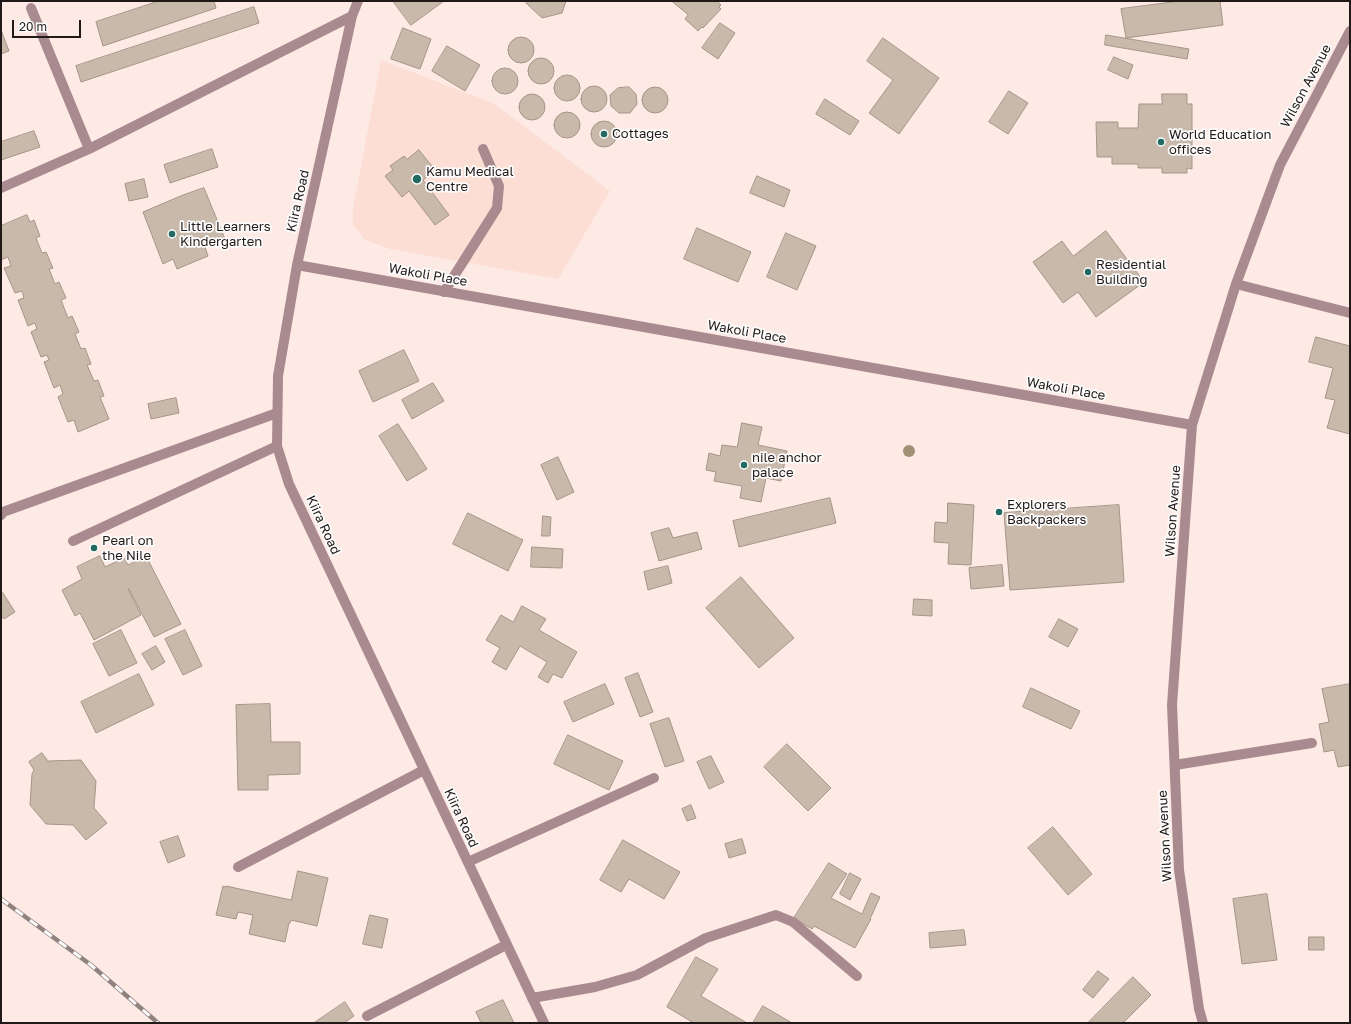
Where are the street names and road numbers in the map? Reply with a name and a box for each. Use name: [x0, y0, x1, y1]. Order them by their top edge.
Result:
street label: Wilson Avenue: [1278, 42, 1334, 130]
street label: Kiira Road: [283, 168, 313, 234]
street label: Wakoli Place: [387, 260, 469, 290]
street label: Wakoli Place: [706, 317, 788, 347]
street label: Wakoli Place: [1025, 374, 1107, 404]
street label: Wilson Avenue: [1162, 465, 1184, 557]
street label: Kiira Road: [303, 493, 343, 557]
street label: Kiira Road: [441, 786, 481, 850]
street label: Wilson Avenue: [1155, 790, 1175, 882]

